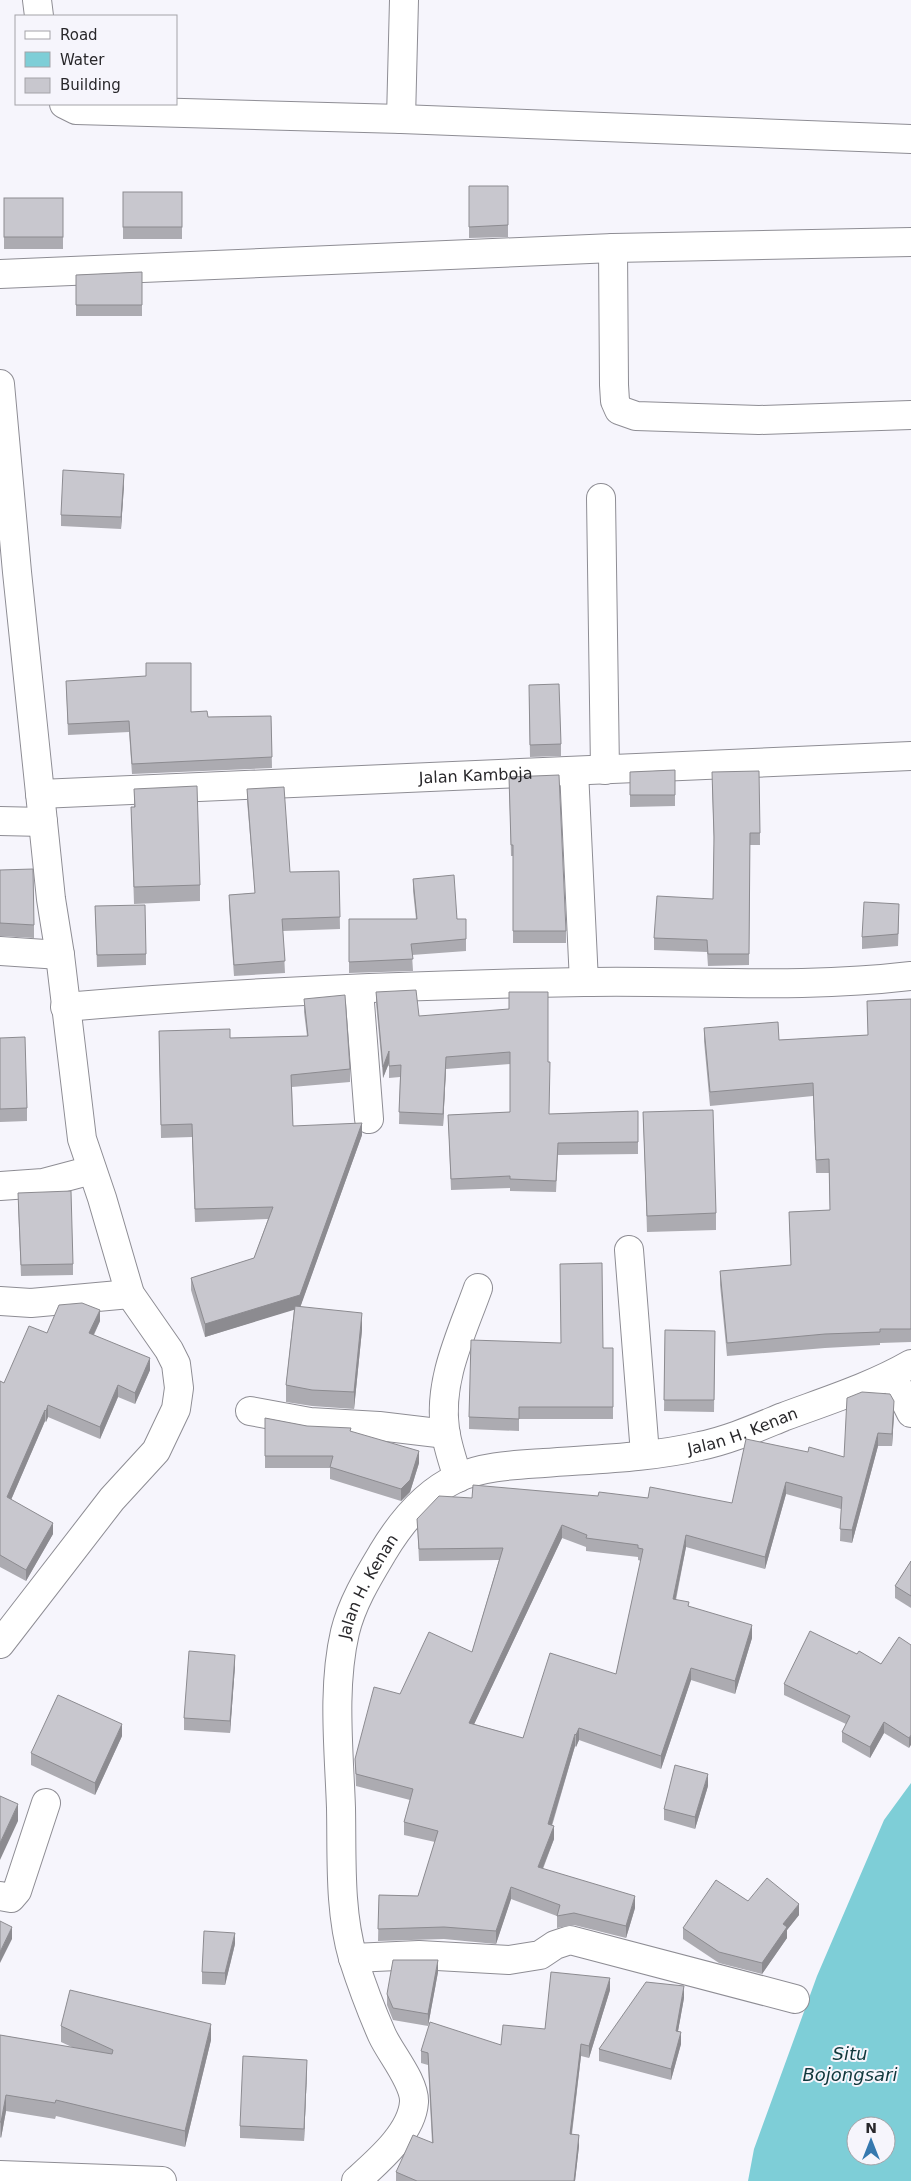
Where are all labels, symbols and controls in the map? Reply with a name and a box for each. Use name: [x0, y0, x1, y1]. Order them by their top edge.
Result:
legend: [15, 15, 178, 105]
text: Road: [60, 26, 98, 44]
text: Water: [60, 51, 105, 69]
text: Building: [60, 76, 121, 94]
street label: Jalan Kamboja: [417, 764, 533, 788]
street label: Jalan H. Kenan: [685, 1404, 800, 1459]
street label: Jalan H. Kenan: [335, 1530, 402, 1642]
water label: Situ Bojongsari: [802, 2043, 898, 2085]
north arrow: [846, 2116, 896, 2166]
text: N: [865, 2120, 877, 2136]

